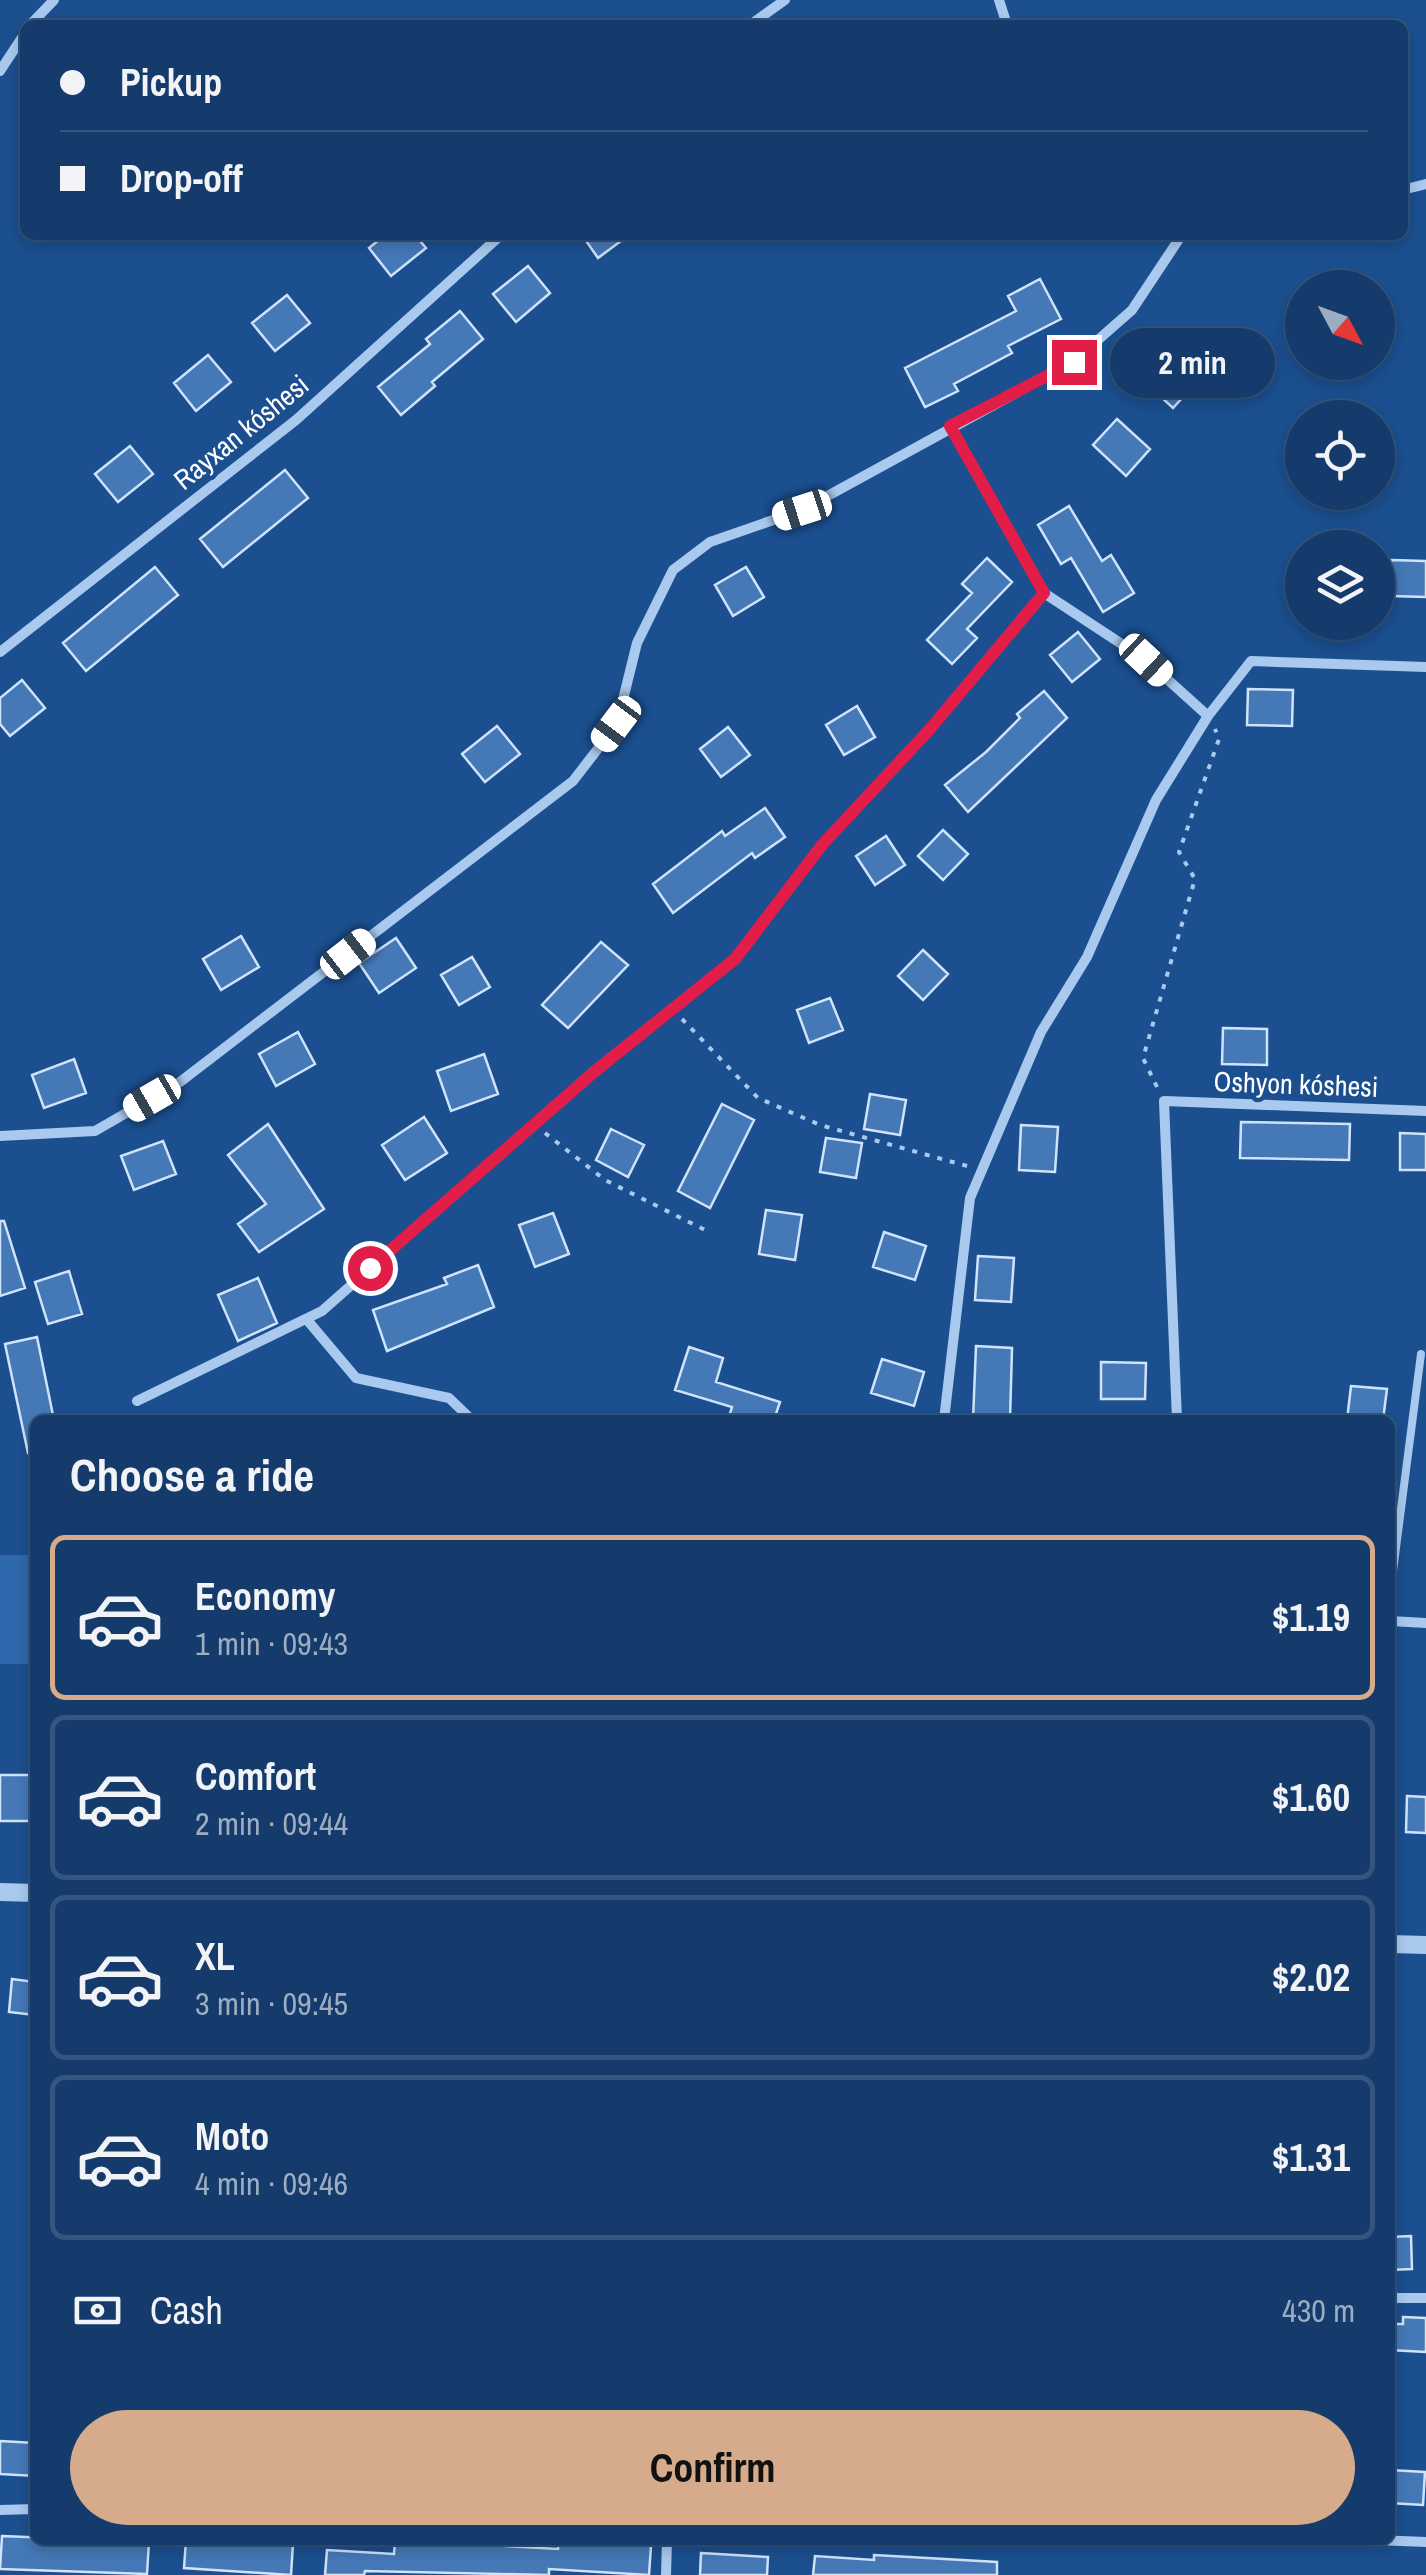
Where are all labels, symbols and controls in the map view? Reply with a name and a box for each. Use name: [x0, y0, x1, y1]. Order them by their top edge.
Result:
text: Pickup: [120, 57, 222, 108]
text: Drop-off: [120, 153, 243, 204]
north arrow: [1285, 270, 1395, 380]
map controls: [1285, 270, 1395, 640]
callout: 2 min: [1109, 327, 1274, 397]
route end: [1052, 340, 1097, 385]
text: 2 min: [1158, 341, 1227, 384]
street label: Rayxan kóshesi: [166, 366, 316, 498]
button: locate: [1285, 400, 1395, 510]
car: [769, 486, 835, 534]
button: layers: [1285, 530, 1395, 640]
car: [1114, 629, 1178, 691]
car: [586, 691, 646, 757]
car: [315, 924, 381, 984]
street label: Oshyon kóshesi: [1213, 1062, 1379, 1106]
car: [119, 1070, 185, 1126]
route start: [348, 1246, 393, 1291]
text: Choose a ride: [70, 1444, 314, 1505]
text: Economy: [195, 1571, 335, 1622]
icon: car: [75, 1573, 165, 1663]
text: $1.19: [1272, 1592, 1350, 1643]
text: 1 min · 09:43: [195, 1622, 348, 1665]
text: Comfort: [195, 1751, 316, 1802]
icon: car: [75, 1753, 165, 1843]
text: $1.60: [1272, 1772, 1350, 1823]
text: 2 min · 09:44: [195, 1802, 348, 1845]
text: XL: [195, 1931, 235, 1982]
icon: car: [75, 1933, 165, 2023]
text: $2.02: [1272, 1952, 1350, 2003]
text: 3 min · 09:45: [195, 1982, 348, 2025]
text: Moto: [195, 2111, 269, 2162]
icon: car: [75, 2113, 165, 2203]
text: $1.31: [1272, 2132, 1350, 2183]
text: 4 min · 09:46: [195, 2162, 348, 2205]
icon: cash: [70, 2283, 125, 2338]
text: Cash: [150, 2285, 223, 2336]
text: 430 m: [1282, 2289, 1355, 2332]
button: Confirm: [70, 2410, 1355, 2525]

